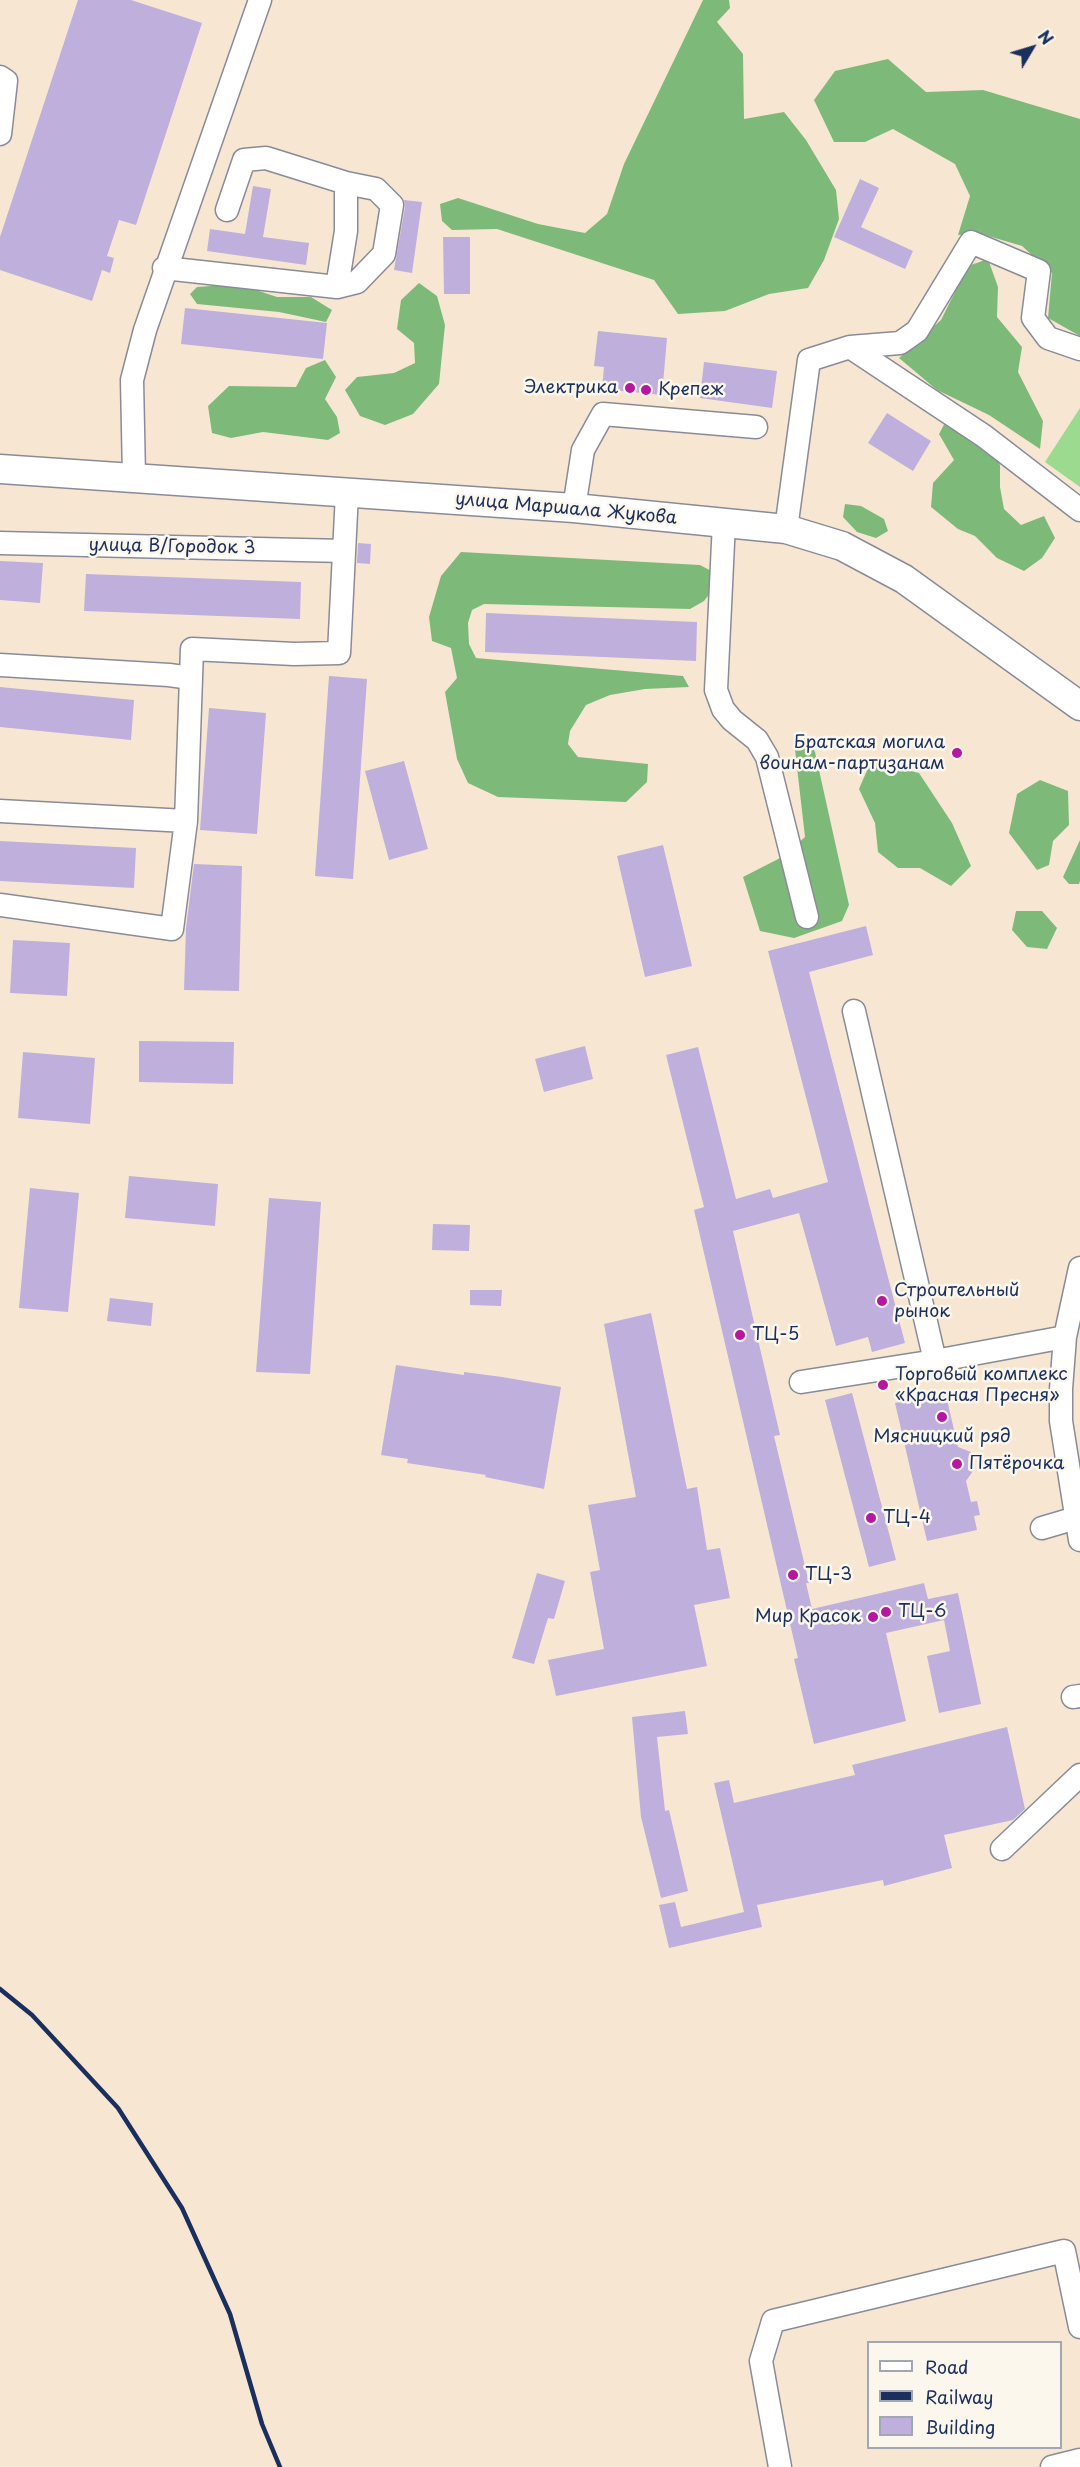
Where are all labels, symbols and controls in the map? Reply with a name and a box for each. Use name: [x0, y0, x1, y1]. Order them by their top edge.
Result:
north arrow: [1002, 18, 1062, 78]
text: N: [1033, 25, 1060, 49]
place label: Электрика: [524, 377, 618, 399]
place label: Крепеж: [658, 379, 723, 401]
marker: Электрика: [623, 381, 637, 395]
marker: Крепеж: [639, 383, 653, 397]
street label: улица Маршала Жукова: [454, 489, 678, 529]
street label: улица В/Городок 3: [88, 535, 256, 559]
place label: Братская могила воинам-партизанам: [759, 732, 945, 774]
marker: Братская могила воинам-партизанам: [950, 746, 964, 760]
place label: Строительный рынок: [894, 1280, 1019, 1322]
marker: Строительный рынок: [875, 1294, 889, 1308]
place label: ТЦ-5: [752, 1324, 799, 1346]
marker: ТЦ-5: [733, 1328, 747, 1342]
place label: Торговый комплекс «Красная Пресня»: [895, 1364, 1068, 1406]
marker: Торговый комплекс «Красная Пресня»: [876, 1378, 890, 1392]
marker: Мясницкий ряд: [935, 1410, 949, 1424]
place label: Мясницкий ряд: [873, 1426, 1011, 1448]
place label: Пятёрочка: [969, 1453, 1064, 1475]
marker: Пятёрочка: [950, 1457, 964, 1471]
place label: ТЦ-4: [883, 1507, 931, 1529]
marker: ТЦ-4: [864, 1511, 878, 1525]
place label: ТЦ-3: [805, 1564, 852, 1586]
marker: ТЦ-3: [786, 1568, 800, 1582]
place label: ТЦ-6: [898, 1601, 946, 1623]
marker: ТЦ-6: [879, 1605, 893, 1619]
place label: Мир Красок: [755, 1606, 861, 1628]
marker: Мир Красок: [866, 1610, 880, 1624]
legend: [867, 2341, 1062, 2449]
text: Road: [925, 2353, 969, 2380]
text: Railway: [925, 2383, 993, 2410]
text: Building: [925, 2413, 995, 2440]

